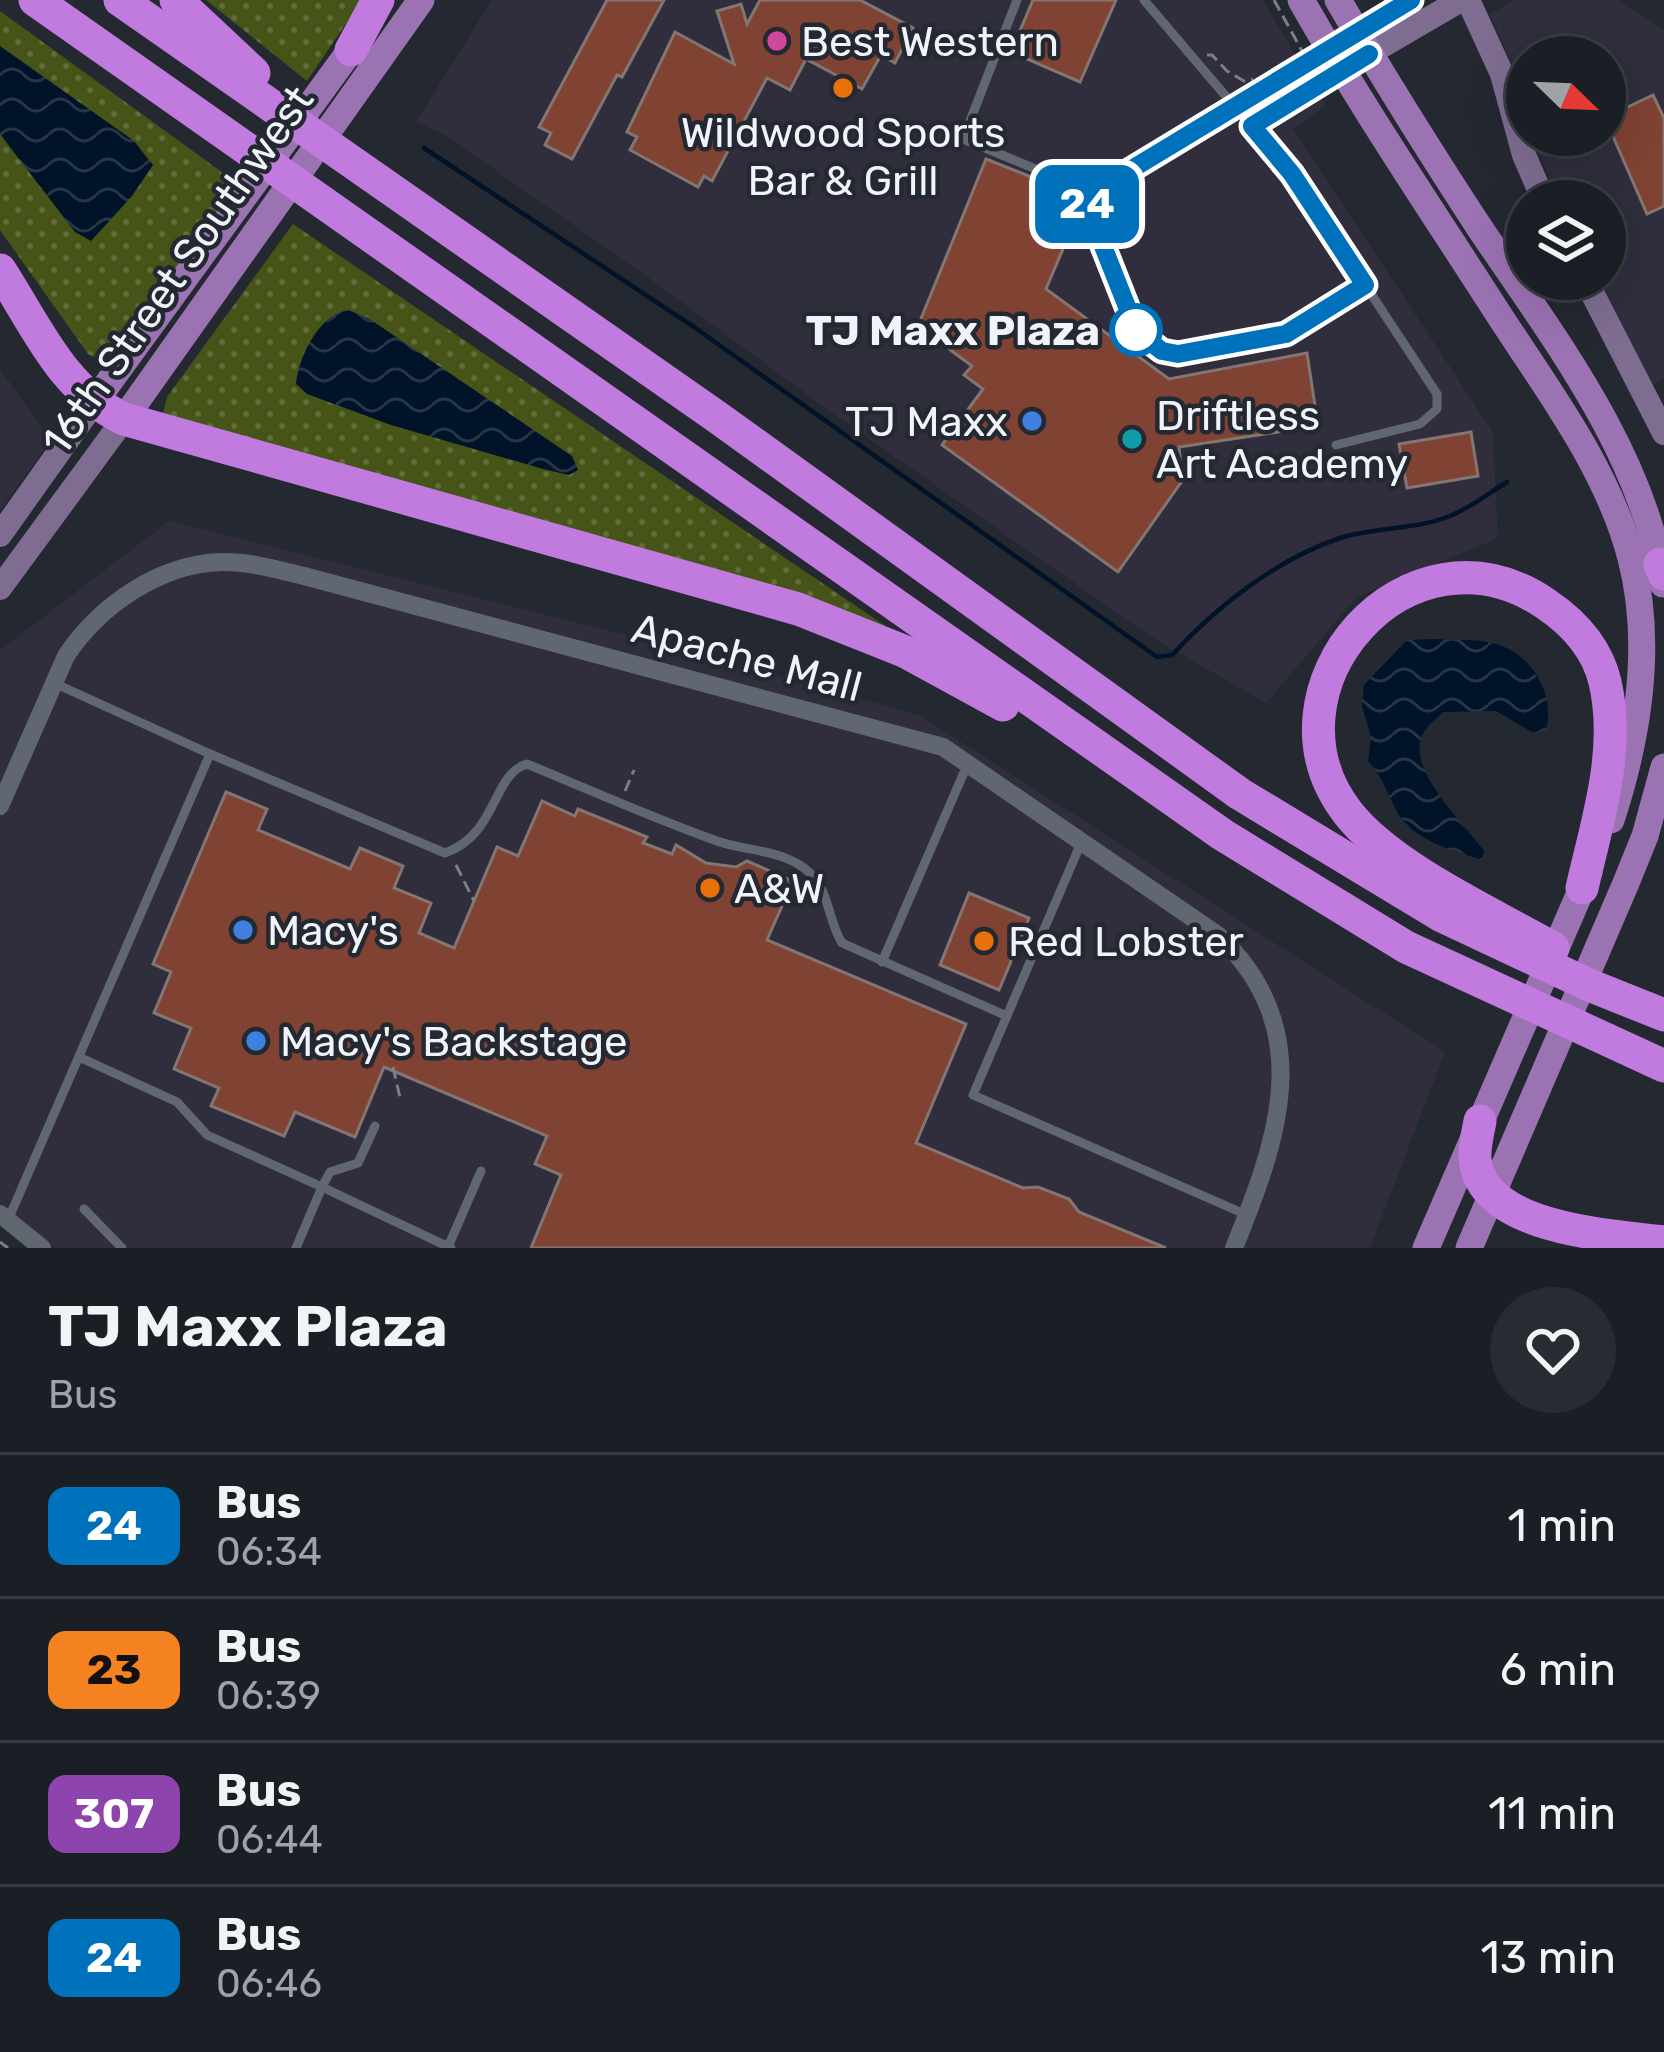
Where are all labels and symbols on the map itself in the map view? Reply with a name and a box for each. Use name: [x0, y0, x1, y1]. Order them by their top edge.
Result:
place label: Best Western: [801, 17, 1059, 67]
marker: Best Western: [764, 28, 790, 54]
north arrow: [1506, 36, 1626, 156]
marker: Wildwood Sports Bar & Grill: [830, 75, 856, 101]
street label: 16th Street Southwest: [31, 76, 324, 465]
place label: Wildwood Sports Bar & Grill: [681, 108, 1005, 206]
line badge: 24: [1033, 165, 1141, 243]
marker: TJ Maxx Plaza: [1111, 305, 1161, 355]
place label: TJ Maxx Plaza: [806, 306, 1100, 356]
place label: Driftless Art Academy: [1156, 391, 1408, 489]
place label: TJ Maxx: [845, 397, 1008, 447]
marker: TJ Maxx: [1019, 408, 1045, 434]
marker: Driftless Art Academy: [1119, 426, 1145, 452]
street label: Apache Mall: [626, 603, 867, 713]
place label: A&W: [734, 864, 824, 914]
marker: A&W: [697, 875, 723, 901]
place label: Macy's: [267, 906, 399, 956]
marker: Macy's: [230, 917, 256, 943]
place label: Red Lobster: [1008, 917, 1244, 967]
marker: Red Lobster: [971, 928, 997, 954]
place label: Macy's Backstage: [280, 1017, 628, 1067]
marker: Macy's Backstage: [243, 1028, 269, 1054]

